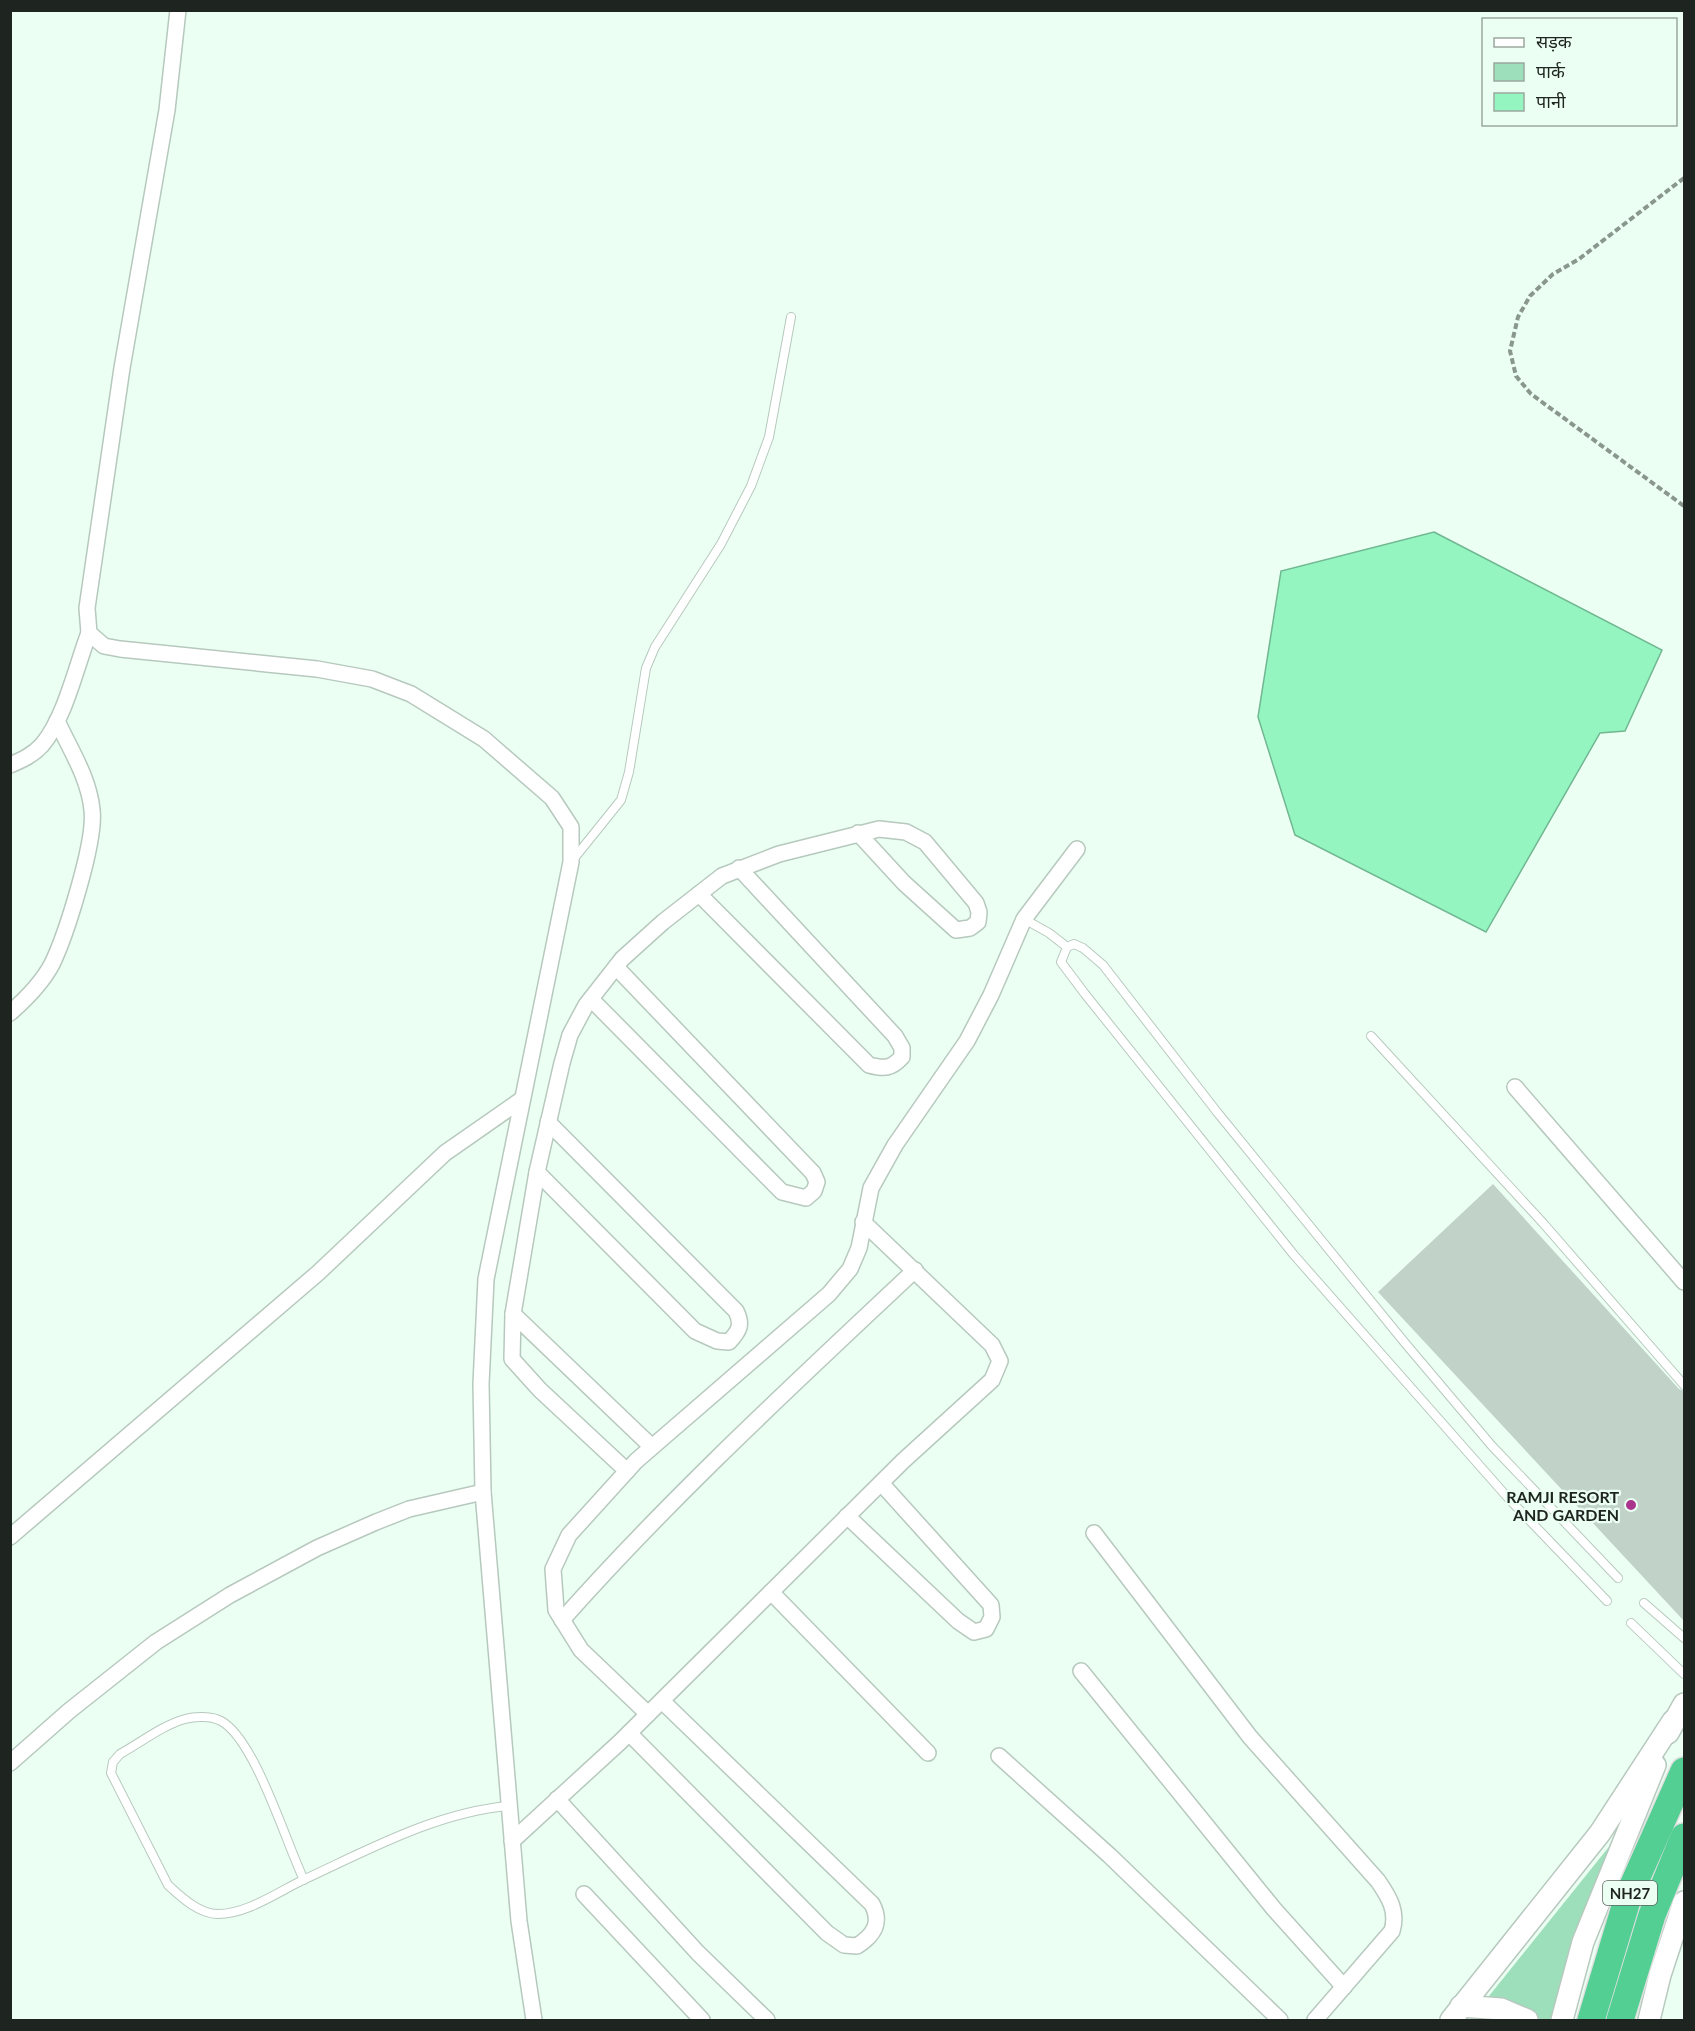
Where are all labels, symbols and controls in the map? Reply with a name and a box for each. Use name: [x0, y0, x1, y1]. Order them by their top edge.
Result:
legend: [1482, 18, 1677, 126]
text: सड़क: [1536, 30, 1573, 52]
text: पार्क: [1536, 60, 1566, 82]
text: पानी: [1536, 90, 1566, 112]
place label: RAMJI RESORT AND GARDEN: [1506, 1487, 1619, 1524]
marker: RAMJI RESORT AND GARDEN: [1624, 1498, 1638, 1512]
road number: NH27: [1603, 1881, 1657, 1905]

